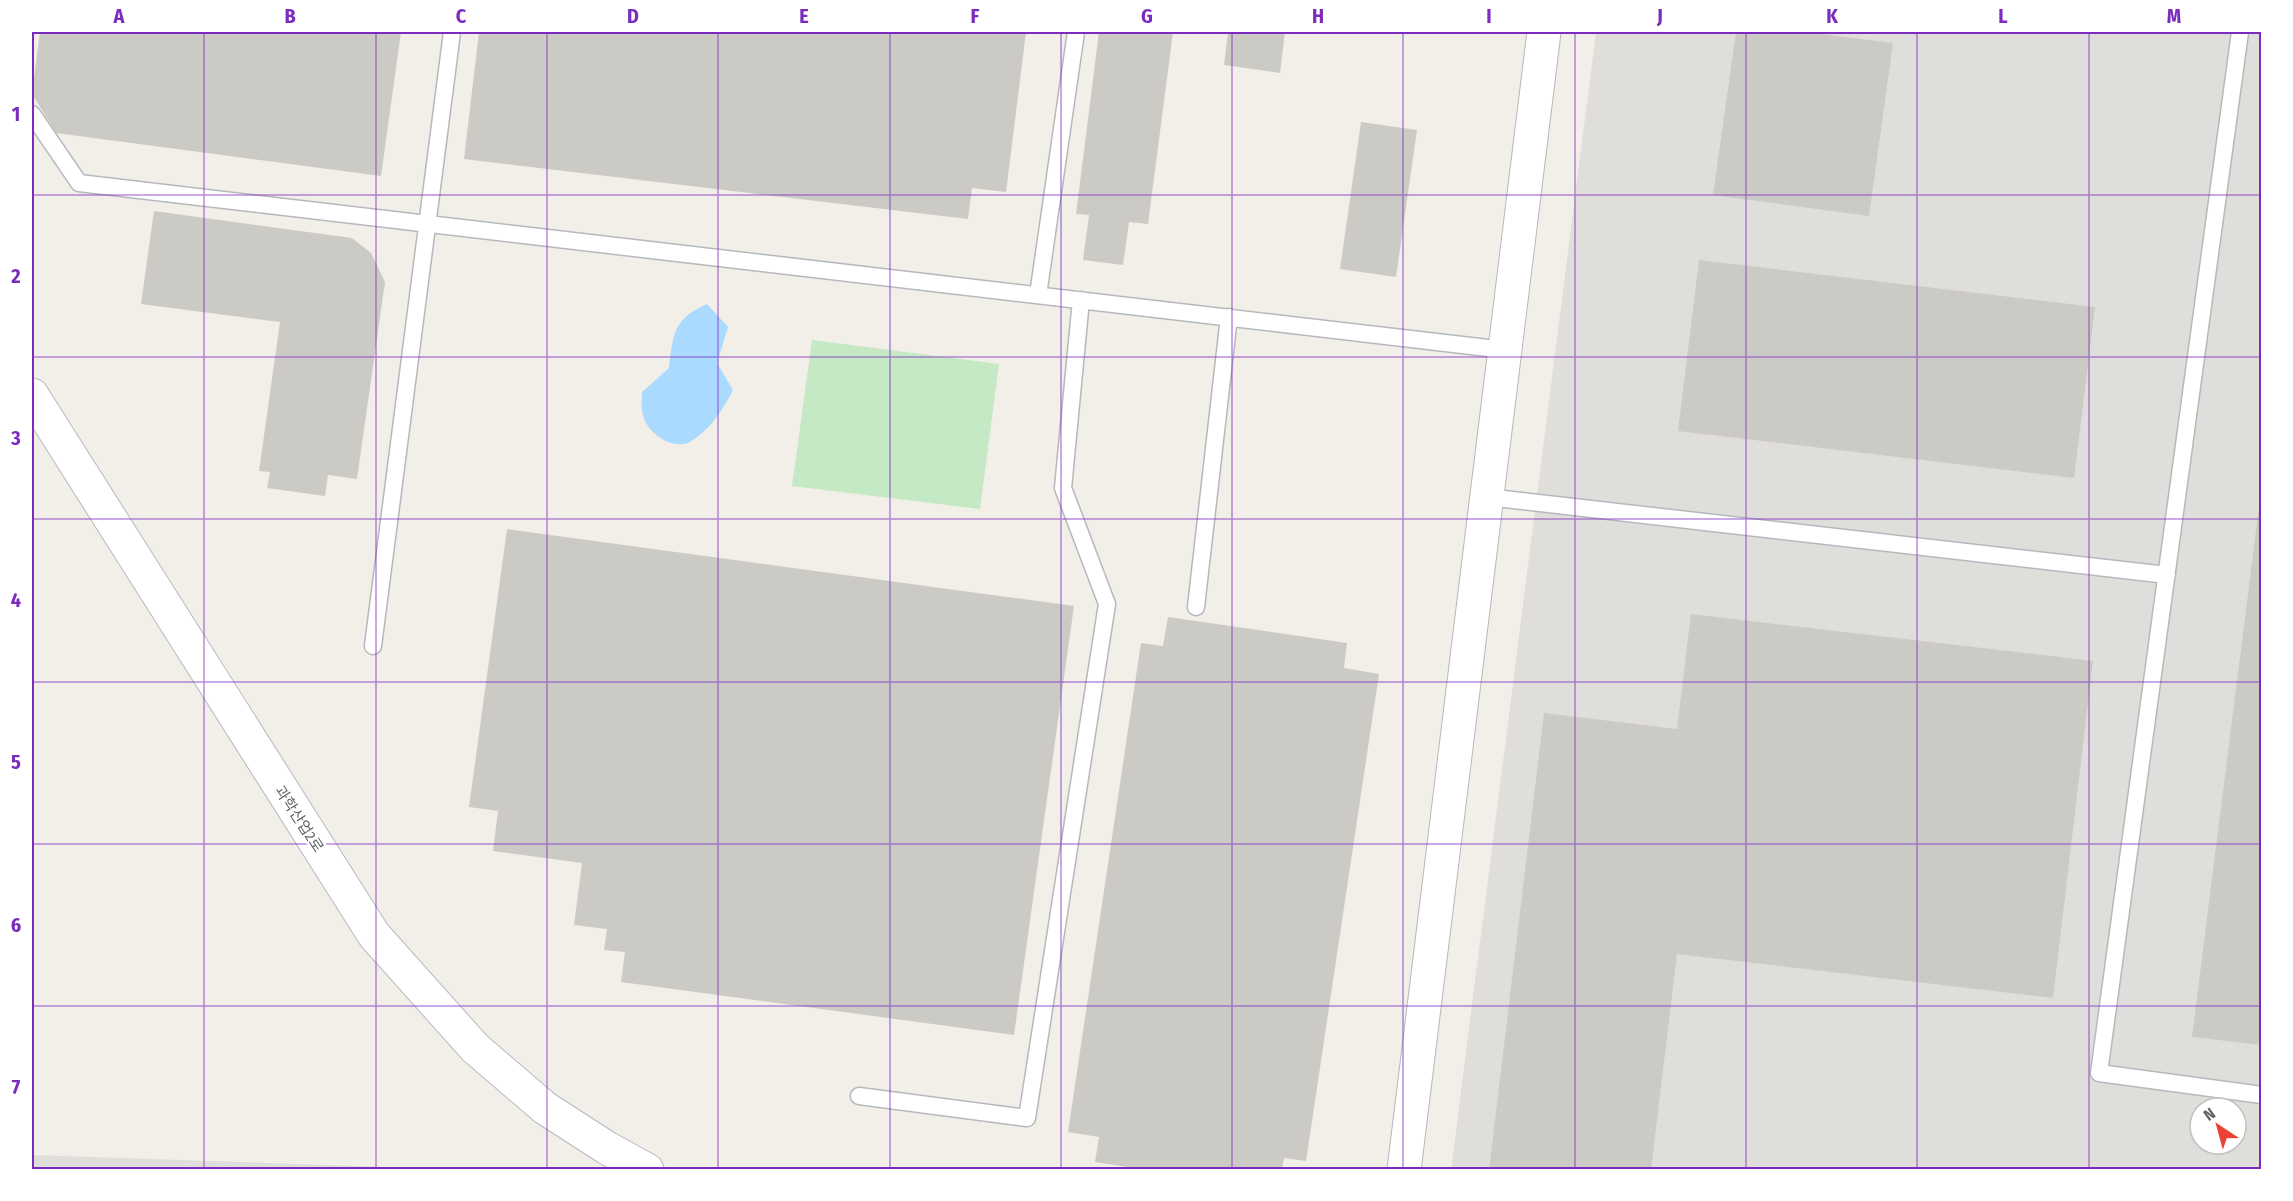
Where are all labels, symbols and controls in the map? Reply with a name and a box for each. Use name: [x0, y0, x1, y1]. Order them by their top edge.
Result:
text: A: [113, 4, 126, 28]
text: B: [284, 4, 296, 28]
text: C: [456, 4, 467, 28]
text: D: [627, 4, 639, 28]
text: E: [799, 4, 809, 28]
text: F: [971, 4, 980, 28]
text: G: [1141, 4, 1153, 28]
text: H: [1312, 4, 1324, 28]
text: I: [1486, 4, 1492, 28]
text: J: [1656, 4, 1663, 28]
text: K: [1826, 4, 1838, 28]
text: L: [1998, 4, 2008, 28]
text: M: [2167, 4, 2181, 28]
text: 1: [12, 102, 20, 126]
text: 2: [10, 264, 21, 288]
text: 3: [10, 426, 21, 450]
text: 4: [11, 588, 21, 612]
text: 5: [11, 750, 21, 774]
street label: 과학산업2로: [271, 782, 327, 856]
text: 6: [11, 913, 21, 937]
text: 7: [12, 1075, 21, 1099]
north arrow: [2188, 1096, 2248, 1156]
text: N: [2200, 1104, 2219, 1125]

